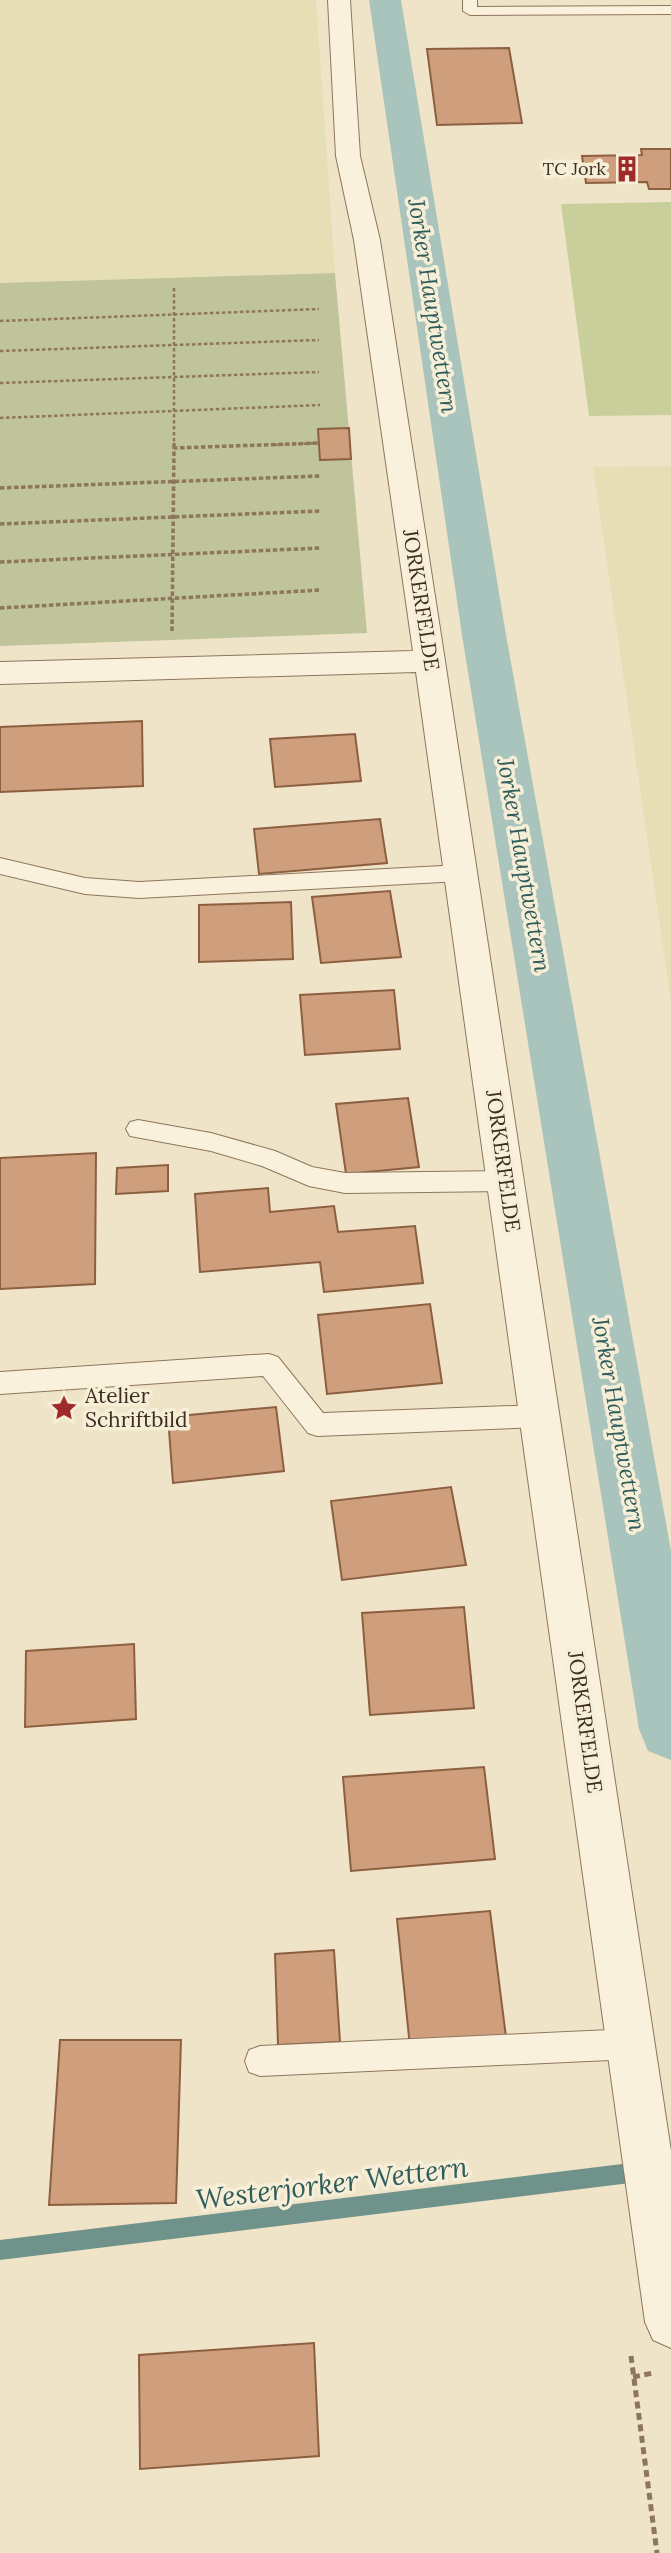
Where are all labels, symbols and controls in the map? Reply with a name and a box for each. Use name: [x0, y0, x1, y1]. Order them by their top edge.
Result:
building icon: TC Jork: [612, 154, 642, 184]
place label: TC Jork: [543, 157, 606, 180]
water label: Jorker Hauptwettern: [402, 196, 465, 415]
street label: JORKERFELDE: [397, 526, 446, 673]
water label: Jorker Hauptwettern: [491, 755, 558, 974]
street label: JORKERFELDE: [480, 1087, 527, 1234]
water label: Jorker Hauptwettern: [586, 1314, 653, 1533]
place label: Atelier Schriftbild: [84, 1382, 188, 1433]
place icon: Atelier Schriftbild: [49, 1393, 79, 1423]
street label: JORKERFELDE: [562, 1648, 609, 1795]
water label: Westerjorker Wettern: [194, 2148, 470, 2218]

